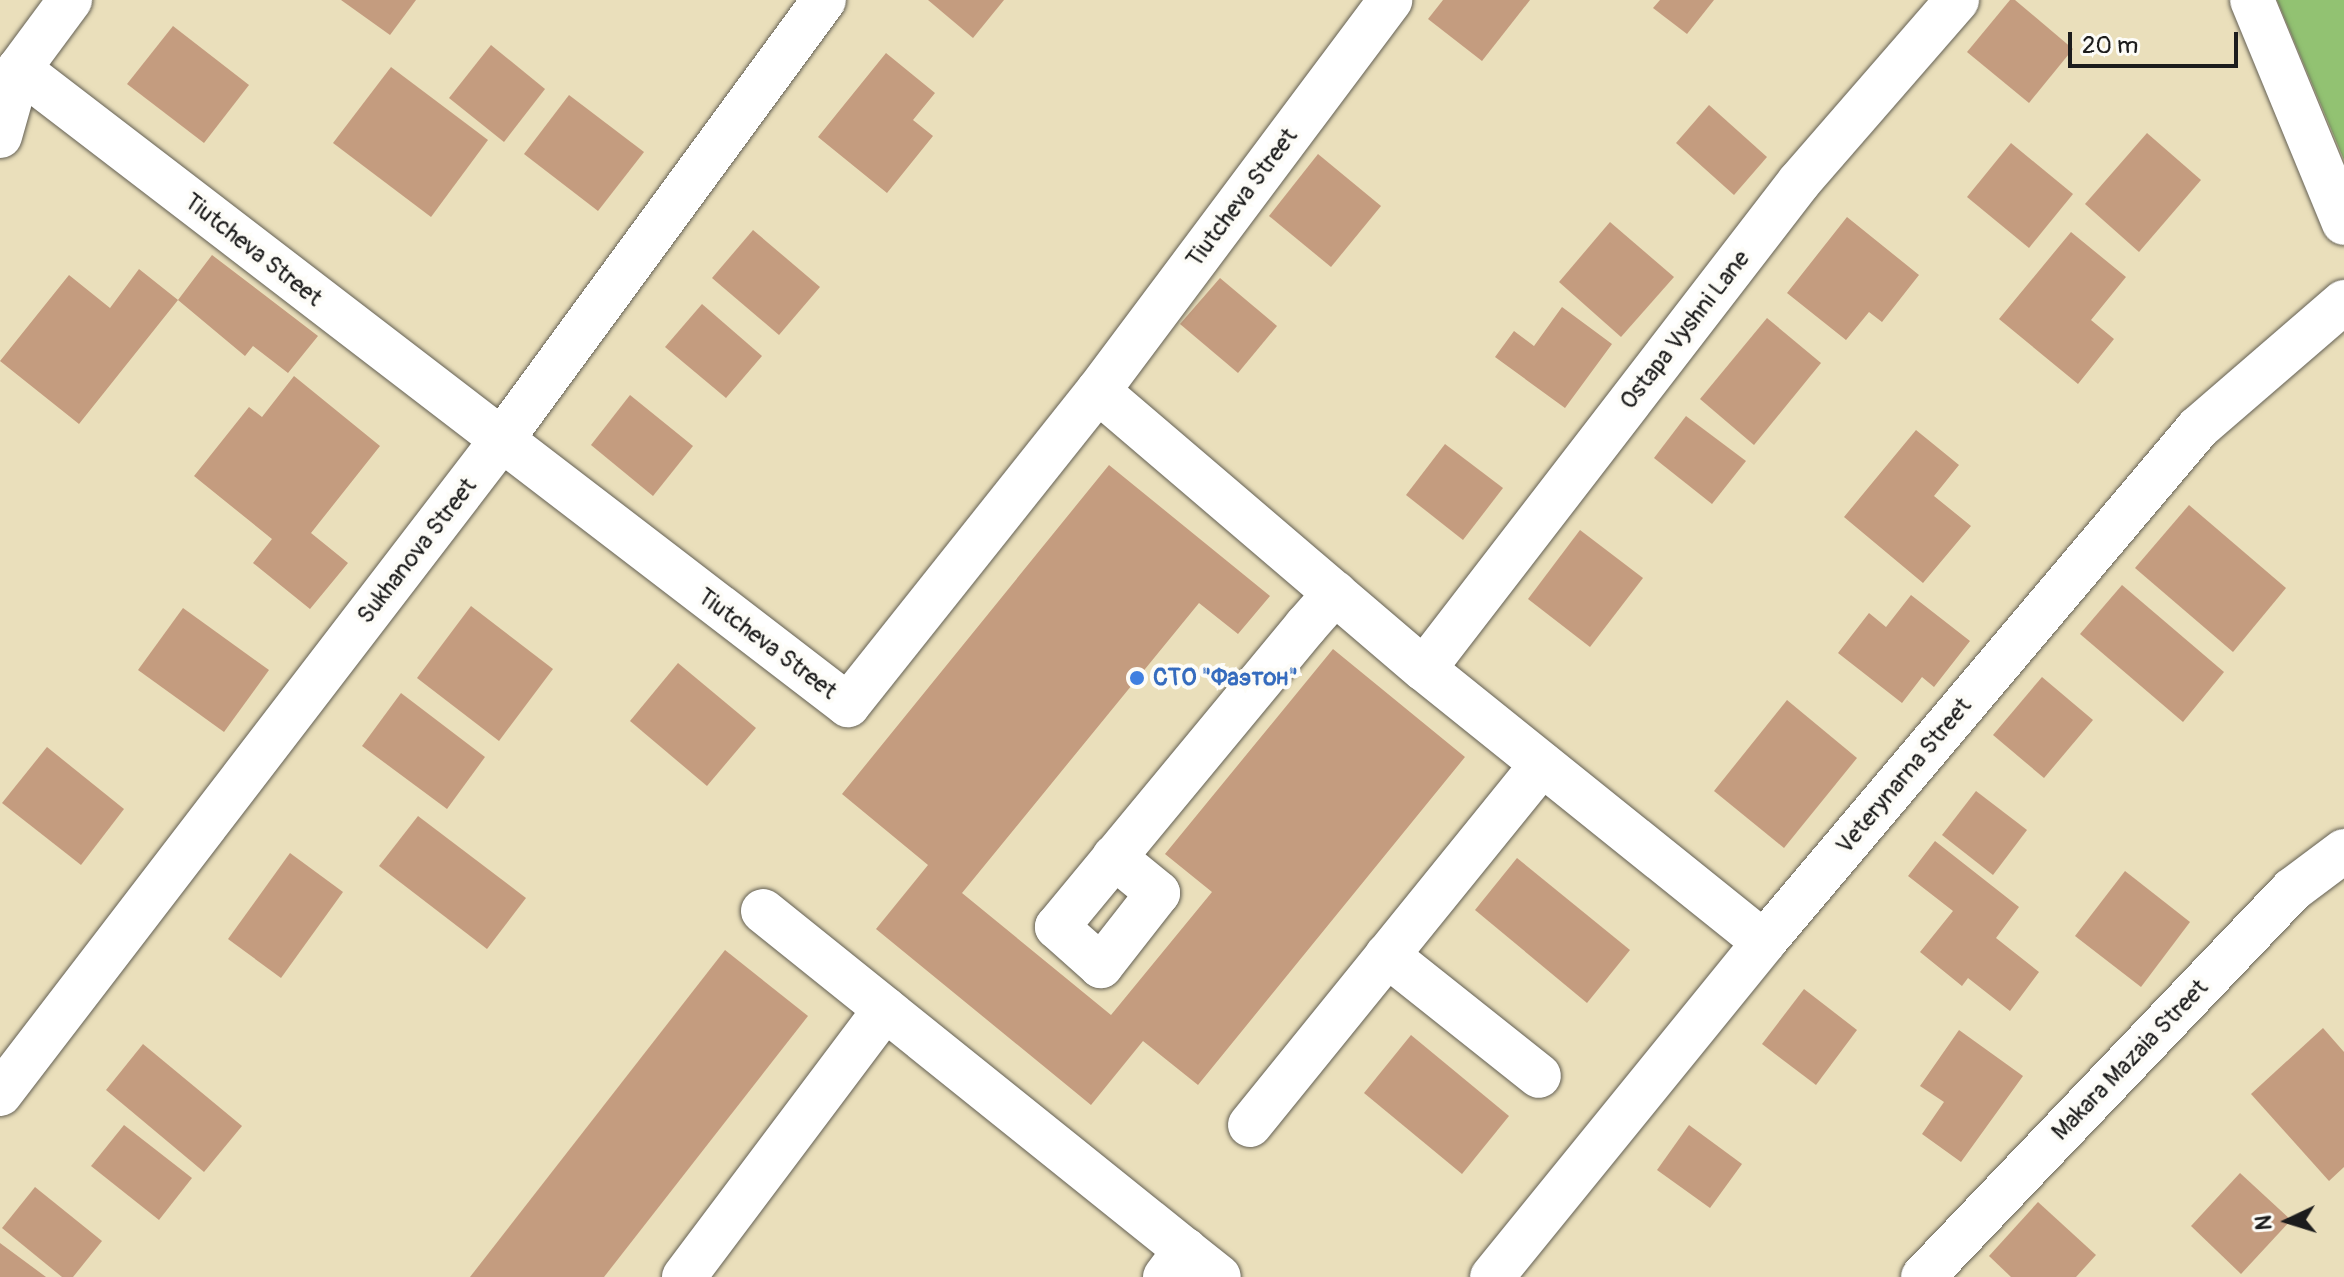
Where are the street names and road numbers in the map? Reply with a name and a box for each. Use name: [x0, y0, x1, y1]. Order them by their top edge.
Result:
street label: Tiutcheva Street: [1180, 123, 1304, 273]
street label: Tiutcheva Street: [178, 187, 328, 313]
street label: Ostapa Vyshni Lane: [1614, 245, 1756, 415]
street label: Sukhanova Street: [351, 472, 483, 630]
street label: Tiutcheva Street: [692, 582, 842, 706]
street label: Veterynarna Street: [1830, 692, 1978, 860]
street label: Makara Mazaia Street: [2046, 974, 2214, 1146]

